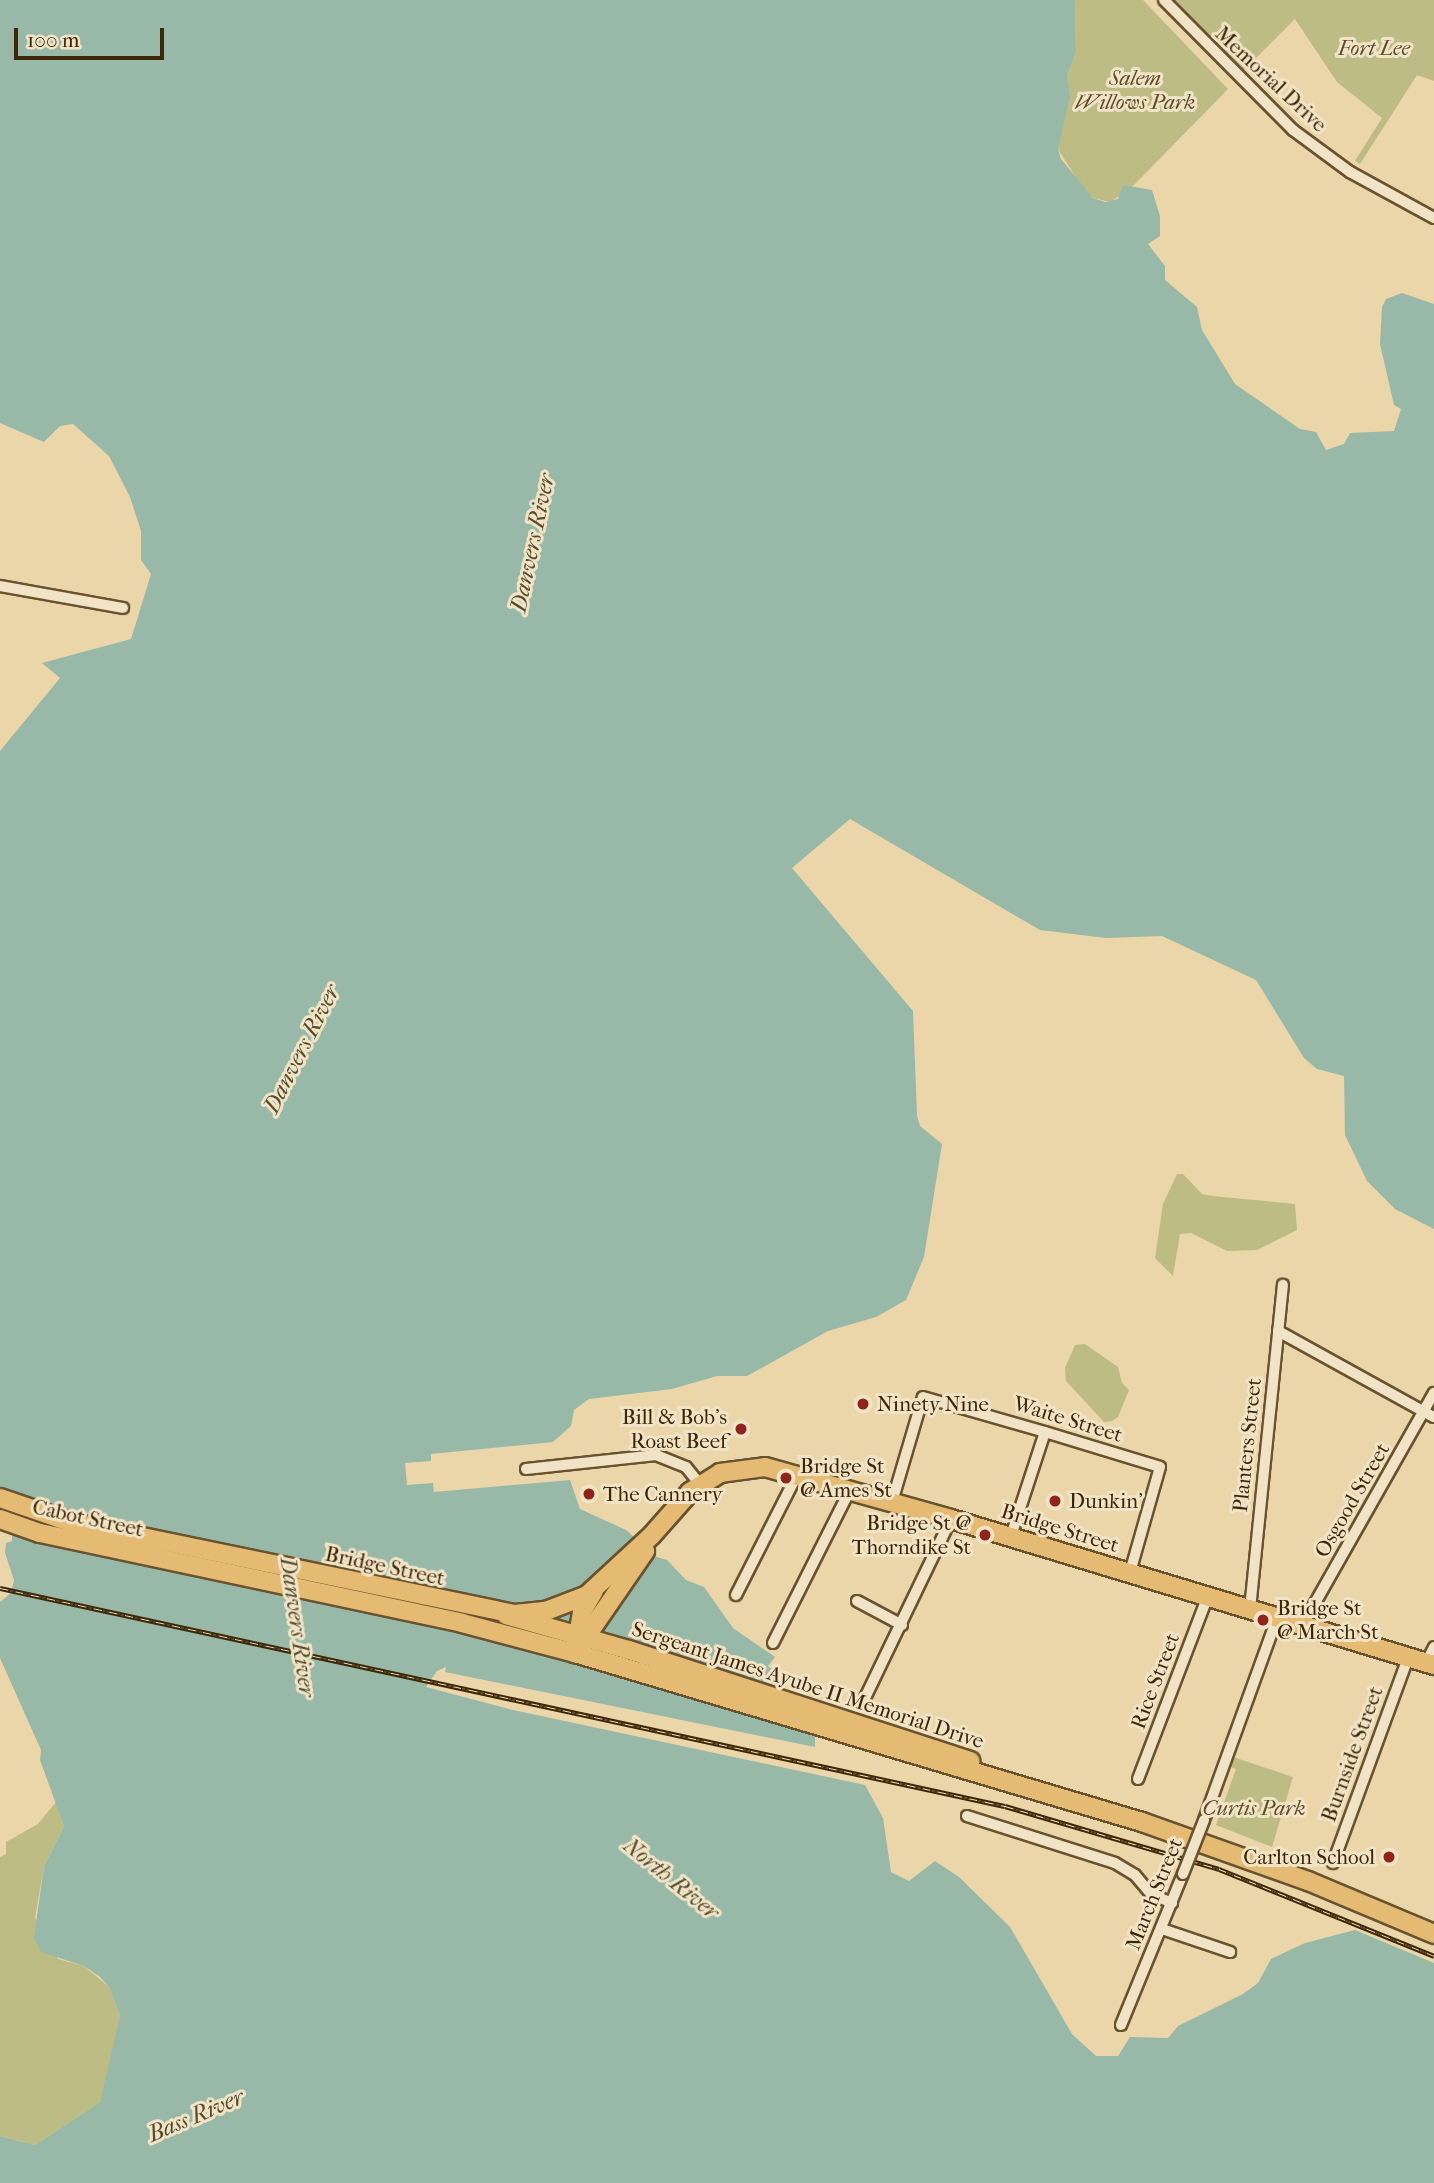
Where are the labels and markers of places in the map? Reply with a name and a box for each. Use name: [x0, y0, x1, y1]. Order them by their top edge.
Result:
place label: Ninety Nine: [877, 1391, 989, 1417]
marker: Ninety Nine: [855, 1396, 871, 1412]
place label: Bill & Bob's Roast Beef: [622, 1404, 727, 1454]
marker: Bill & Bob's Roast Beef: [733, 1421, 749, 1437]
place label: Bridge St @ Ames St: [800, 1453, 892, 1503]
marker: Bridge St @ Ames St: [778, 1470, 794, 1486]
place label: The Cannery: [603, 1481, 723, 1507]
marker: The Cannery: [581, 1486, 597, 1502]
place label: Dunkin': [1069, 1488, 1143, 1514]
marker: Dunkin': [1047, 1493, 1063, 1509]
place label: Bridge St @ Thorndike St: [852, 1510, 971, 1560]
marker: Bridge St @ Thorndike St: [977, 1527, 993, 1543]
place label: Bridge St @ March St: [1277, 1595, 1379, 1645]
marker: Bridge St @ March St: [1255, 1612, 1271, 1628]
place label: Carlton School: [1243, 1844, 1375, 1870]
marker: Carlton School: [1381, 1849, 1397, 1865]

